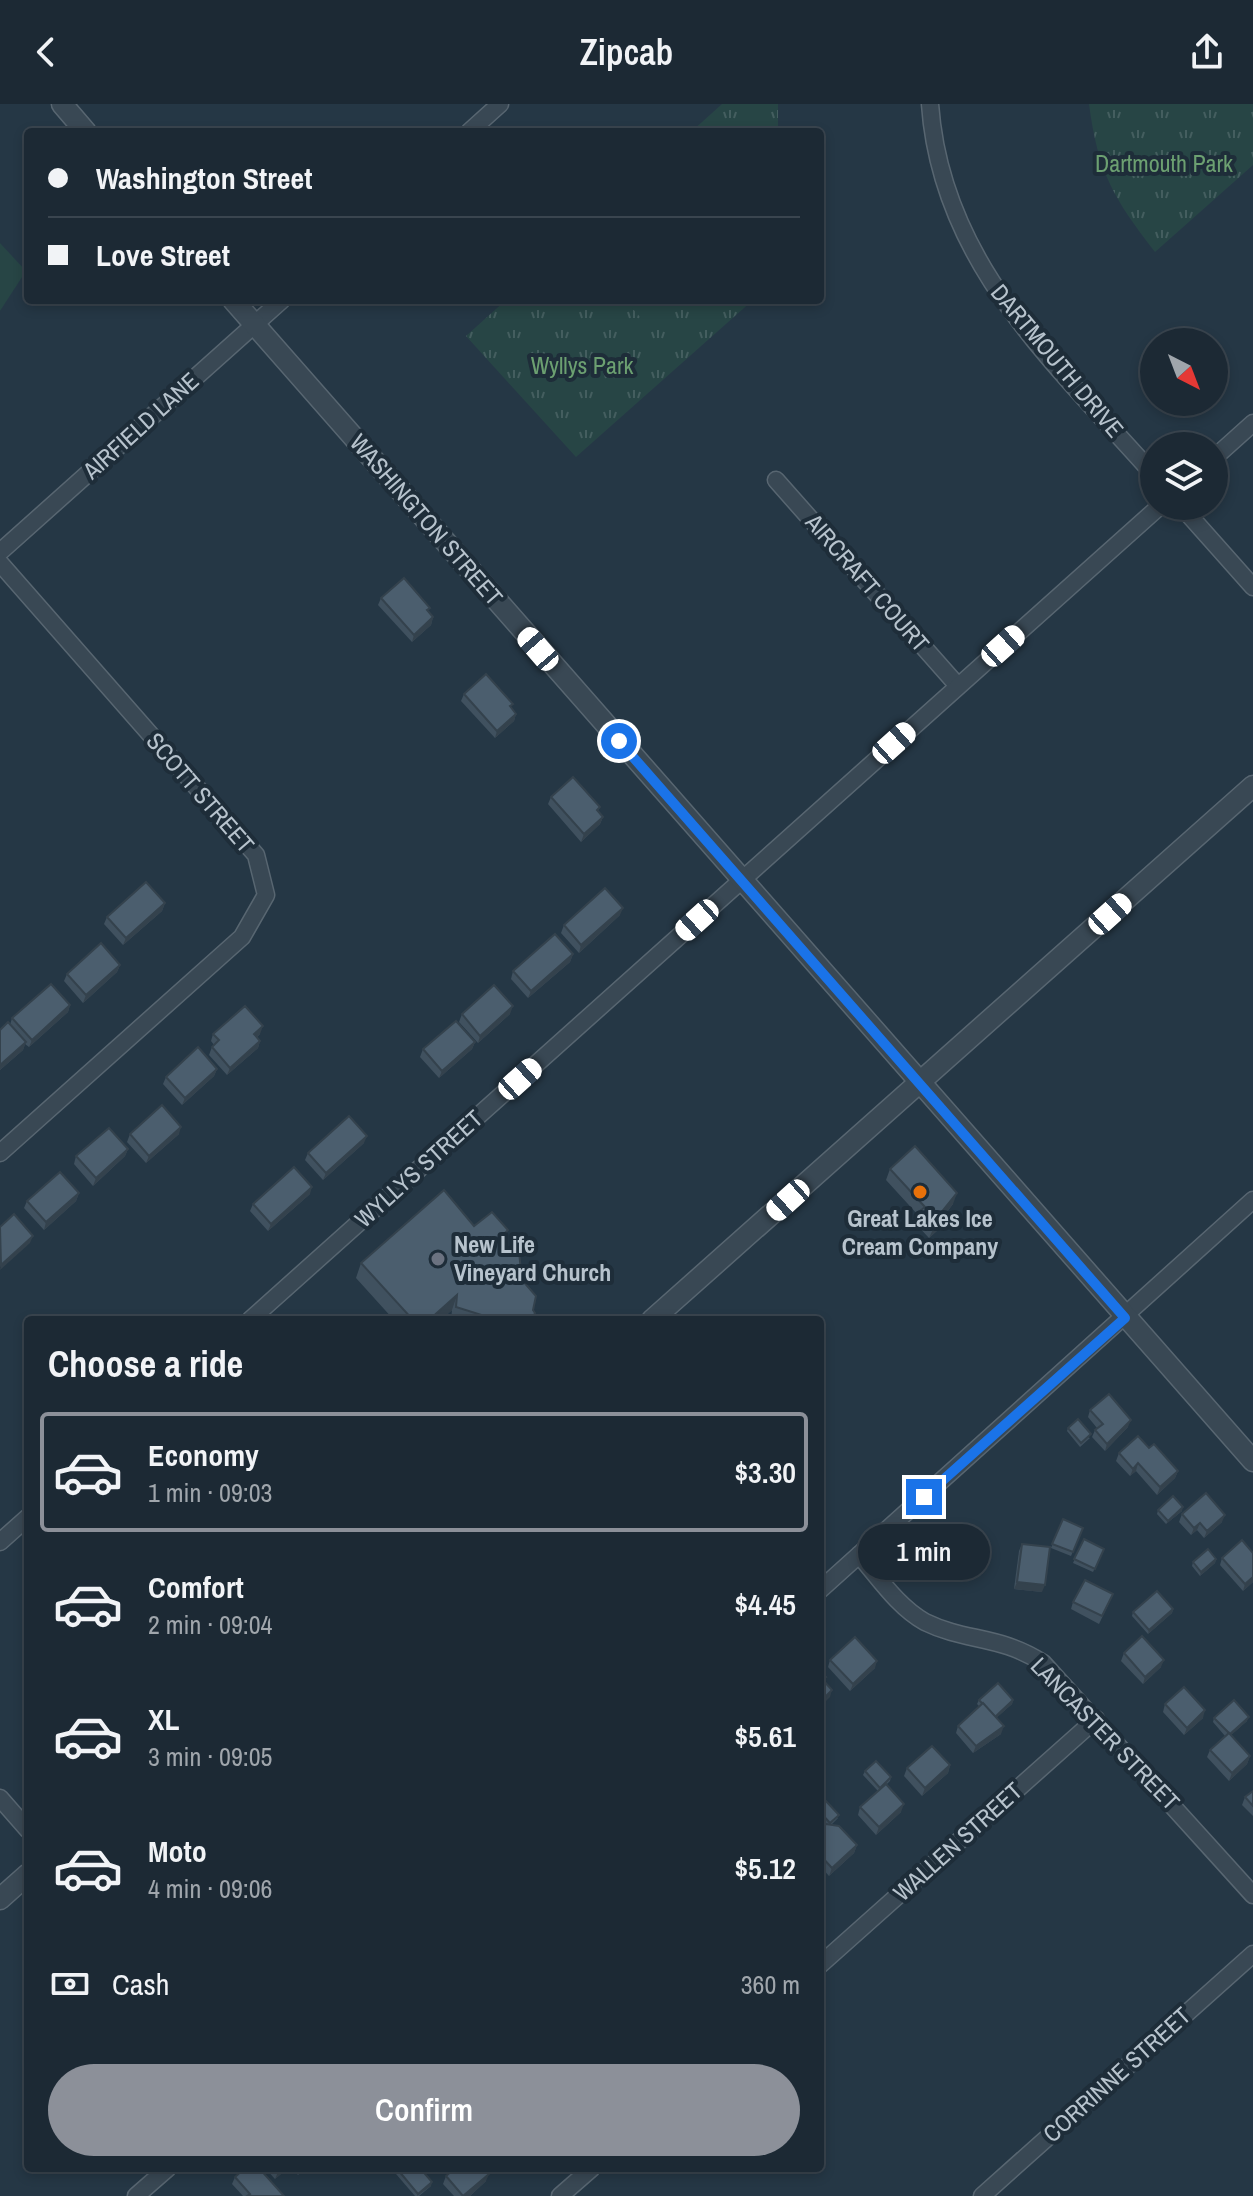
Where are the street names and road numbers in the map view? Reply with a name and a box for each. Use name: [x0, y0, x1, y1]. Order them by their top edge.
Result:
street label: DARTMOUTH DRIVE: [984, 277, 1131, 444]
street label: AIRFIELD LANE: [75, 365, 205, 486]
street label: WASHINGTON STREET: [343, 427, 510, 612]
street label: AIRCRAFT COURT: [798, 506, 937, 658]
street label: SCOTT STREET: [140, 725, 262, 859]
street label: WYLLYS STREET: [348, 1102, 489, 1234]
street label: LANCASTER STREET: [1024, 1650, 1187, 1817]
street label: WALLEN STREET: [886, 1775, 1029, 1908]
street label: CORRINNE STREET: [1036, 1999, 1197, 2149]

